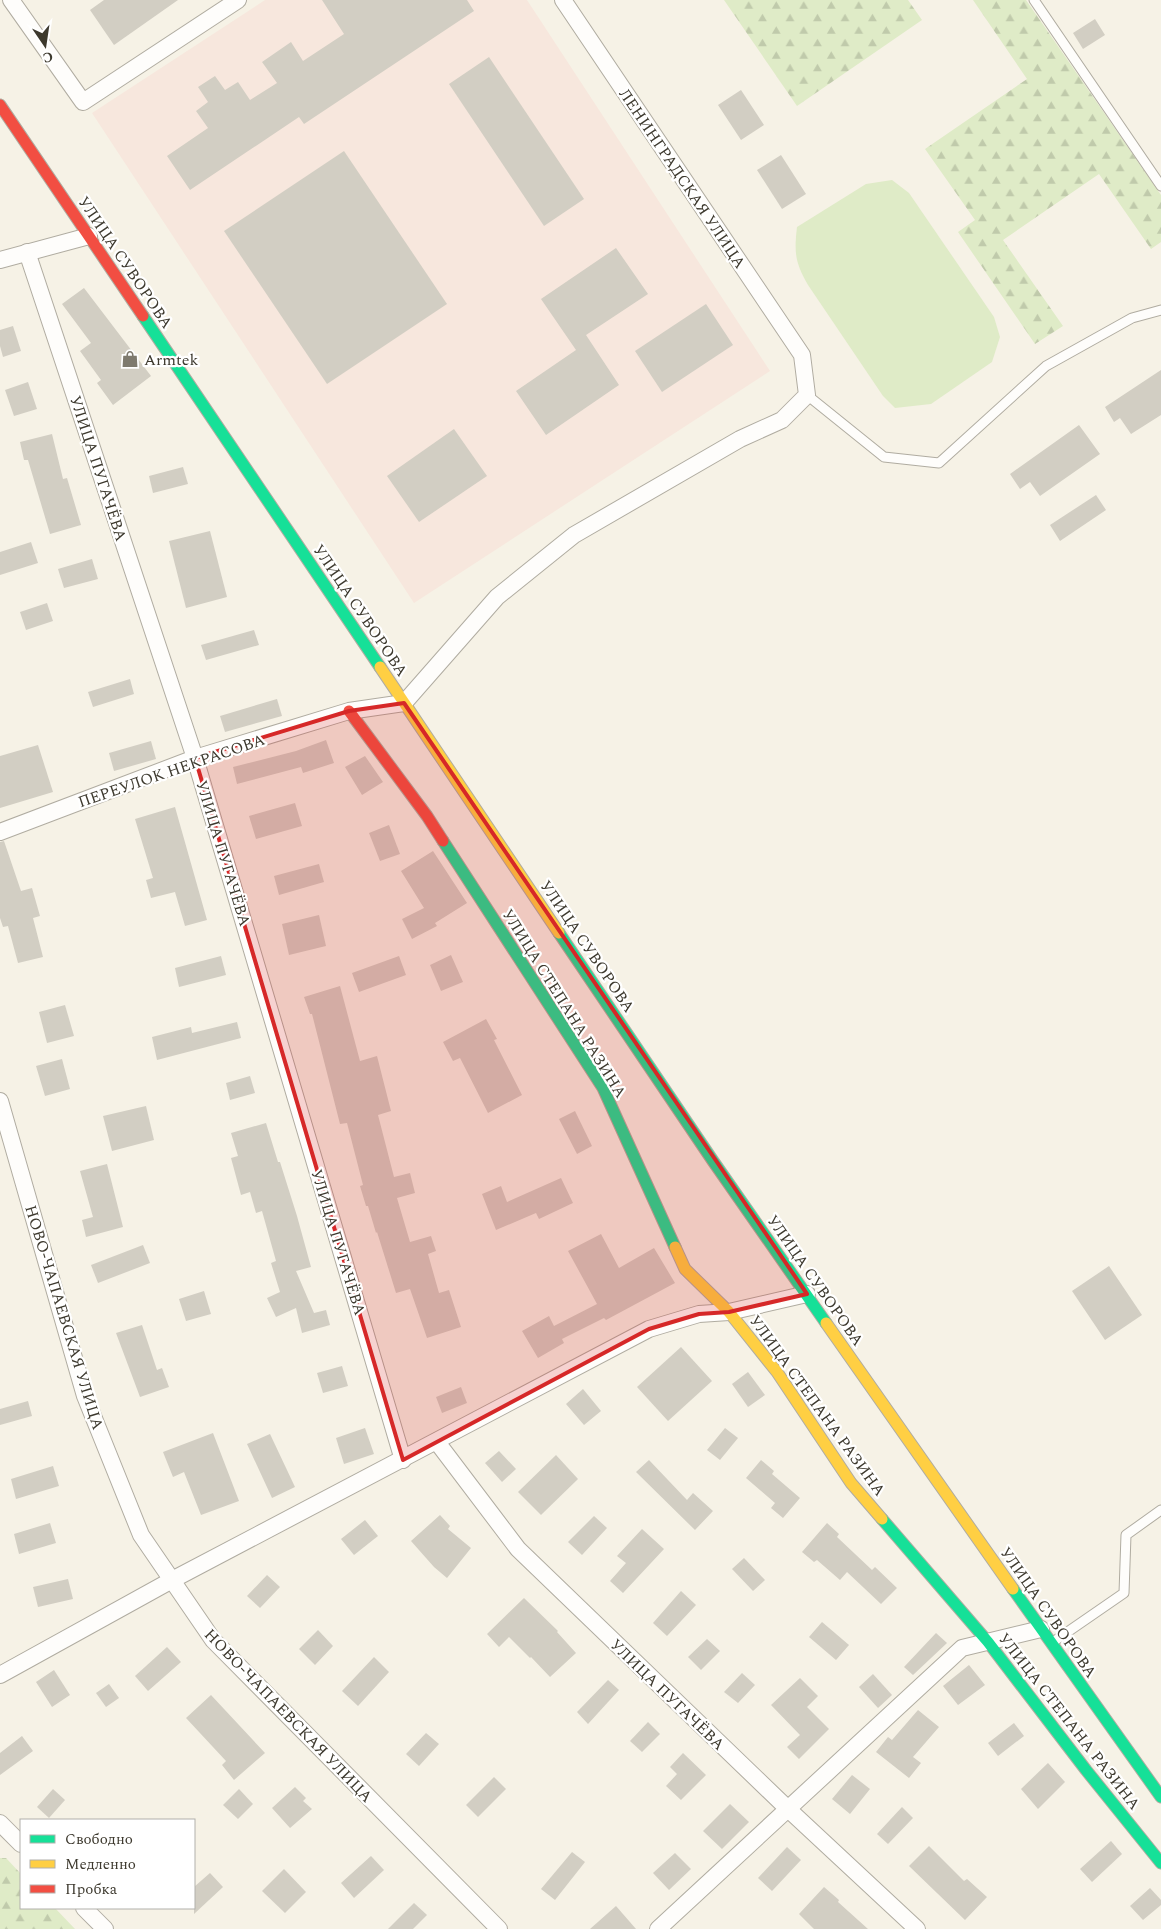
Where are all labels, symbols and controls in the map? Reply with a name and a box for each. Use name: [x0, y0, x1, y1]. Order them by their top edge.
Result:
north arrow: [20, 20, 70, 70]
text: С: [41, 46, 55, 69]
street label: ЛЕНИНГРАДСКАЯ УЛИЦА: [613, 84, 752, 274]
street label: УЛИЦА СУВОРОВА: [72, 191, 179, 334]
place label: Armtek: [144, 348, 199, 372]
shop icon: Armtek: [120, 349, 140, 369]
street label: УЛИЦА ПУГАЧЁВА: [63, 392, 133, 544]
street label: УЛИЦА СУВОРОВА: [307, 539, 414, 682]
street label: ПЕРЕУЛОК НЕКРАСОВА: [75, 728, 268, 814]
street label: УЛИЦА ПУГАЧЁВА: [189, 777, 257, 929]
street label: УЛИЦА СУВОРОВА: [534, 875, 641, 1018]
street label: УЛИЦА СТЕПАНА РАЗИНА: [496, 904, 632, 1103]
street label: УЛИЦА ПУГАЧЁВА: [304, 1166, 372, 1318]
street label: НОВО-ЧАПАЕВСКАЯ УЛИЦА: [18, 1202, 110, 1433]
street label: УЛИЦА СУВОРОВА: [761, 1210, 870, 1351]
street label: УЛИЦА СТЕПАНА РАЗИНА: [743, 1310, 891, 1501]
street label: УЛИЦА СУВОРОВА: [994, 1542, 1103, 1683]
street label: НОВО-ЧАПАЕВСКАЯ УЛИЦА: [198, 1623, 378, 1808]
street label: УЛИЦА СТЕПАНА РАЗИНА: [992, 1628, 1146, 1815]
street label: УЛИЦА ПУГАЧЁВА: [604, 1633, 730, 1756]
legend: [20, 1819, 195, 1909]
text: Свободно: [65, 1828, 133, 1851]
text: Медленно: [65, 1853, 136, 1876]
text: Пробка: [65, 1878, 118, 1901]

